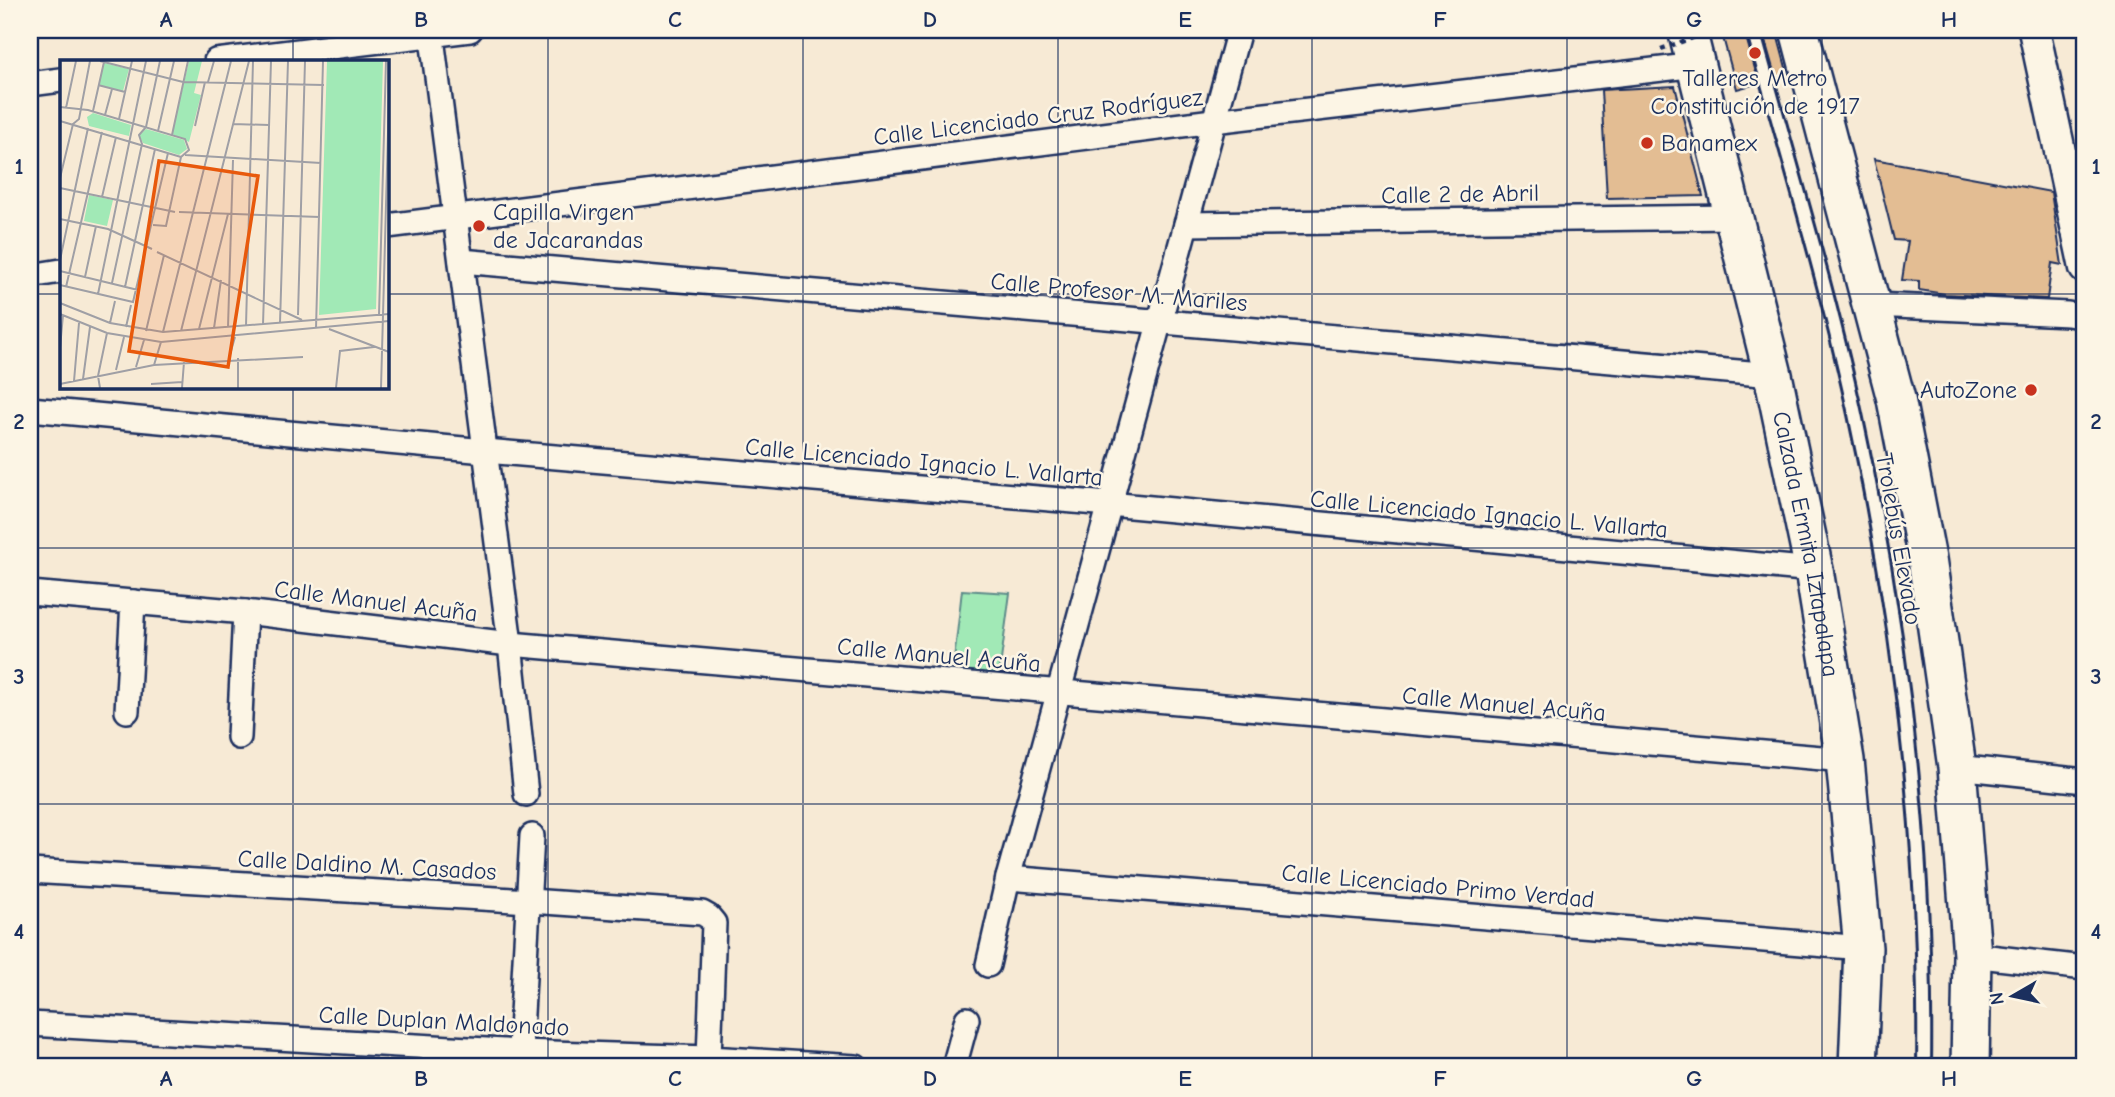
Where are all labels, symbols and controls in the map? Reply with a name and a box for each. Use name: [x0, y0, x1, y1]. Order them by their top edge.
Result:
text: A: [160, 6, 173, 33]
text: B: [414, 6, 428, 33]
text: C: [668, 6, 682, 33]
text: D: [923, 6, 937, 33]
text: E: [1178, 6, 1192, 33]
text: F: [1433, 6, 1447, 33]
text: G: [1686, 6, 1702, 33]
text: H: [1941, 6, 1957, 33]
marker: Talleres Metro Constitución de 1917: [1747, 45, 1763, 61]
inset map: [60, 60, 388, 388]
place label: Talleres Metro Constitución de 1917: [1651, 64, 1860, 120]
street label: Calle Licenciado Cruz Rodríguez: [872, 83, 1205, 151]
place label: Banamex: [1661, 129, 1758, 157]
marker: Banamex: [1639, 135, 1655, 151]
text: 1: [14, 153, 24, 180]
text: 1: [2091, 153, 2101, 180]
street label: Calle 2 de Abril: [1381, 179, 1539, 209]
place label: Capilla Virgen de Jacarandas: [493, 198, 643, 254]
marker: Capilla Virgen de Jacarandas: [471, 218, 487, 234]
street label: Calle Profesor M. Mariles: [989, 267, 1249, 317]
place label: AutoZone: [1920, 376, 2017, 404]
marker: AutoZone: [2023, 382, 2039, 398]
text: 2: [13, 408, 25, 435]
text: 2: [2090, 408, 2102, 435]
street label: Calzada Ermita Iztapalapa: [1767, 409, 1845, 679]
street label: Calle Licenciado Ignacio L. Vallarta: [744, 432, 1104, 492]
street label: Trolebús Elevado: [1870, 451, 1928, 627]
street label: Calle Licenciado Ignacio L. Vallarta: [1309, 484, 1669, 544]
street label: Calle Manuel Acuña: [273, 575, 479, 627]
street label: Calle Manuel Acuña: [836, 632, 1042, 678]
text: 3: [13, 663, 25, 690]
text: 3: [2090, 663, 2102, 690]
street label: Calle Manuel Acuña: [1401, 681, 1607, 727]
street label: Calle Daldino M. Casados: [237, 844, 497, 886]
street label: Calle Licenciado Primo Verdad: [1280, 858, 1596, 914]
text: 4: [14, 918, 25, 945]
text: 4: [2091, 918, 2102, 945]
north arrow: [1979, 960, 2048, 1030]
text: N: [1985, 991, 2009, 1006]
street label: Calle Duplan Maldonado: [318, 1000, 570, 1042]
text: A: [160, 1065, 173, 1092]
text: B: [414, 1065, 428, 1092]
text: C: [668, 1065, 682, 1092]
text: D: [923, 1065, 937, 1092]
text: E: [1178, 1065, 1192, 1092]
text: F: [1433, 1065, 1447, 1092]
text: G: [1686, 1065, 1702, 1092]
text: H: [1941, 1065, 1957, 1092]

